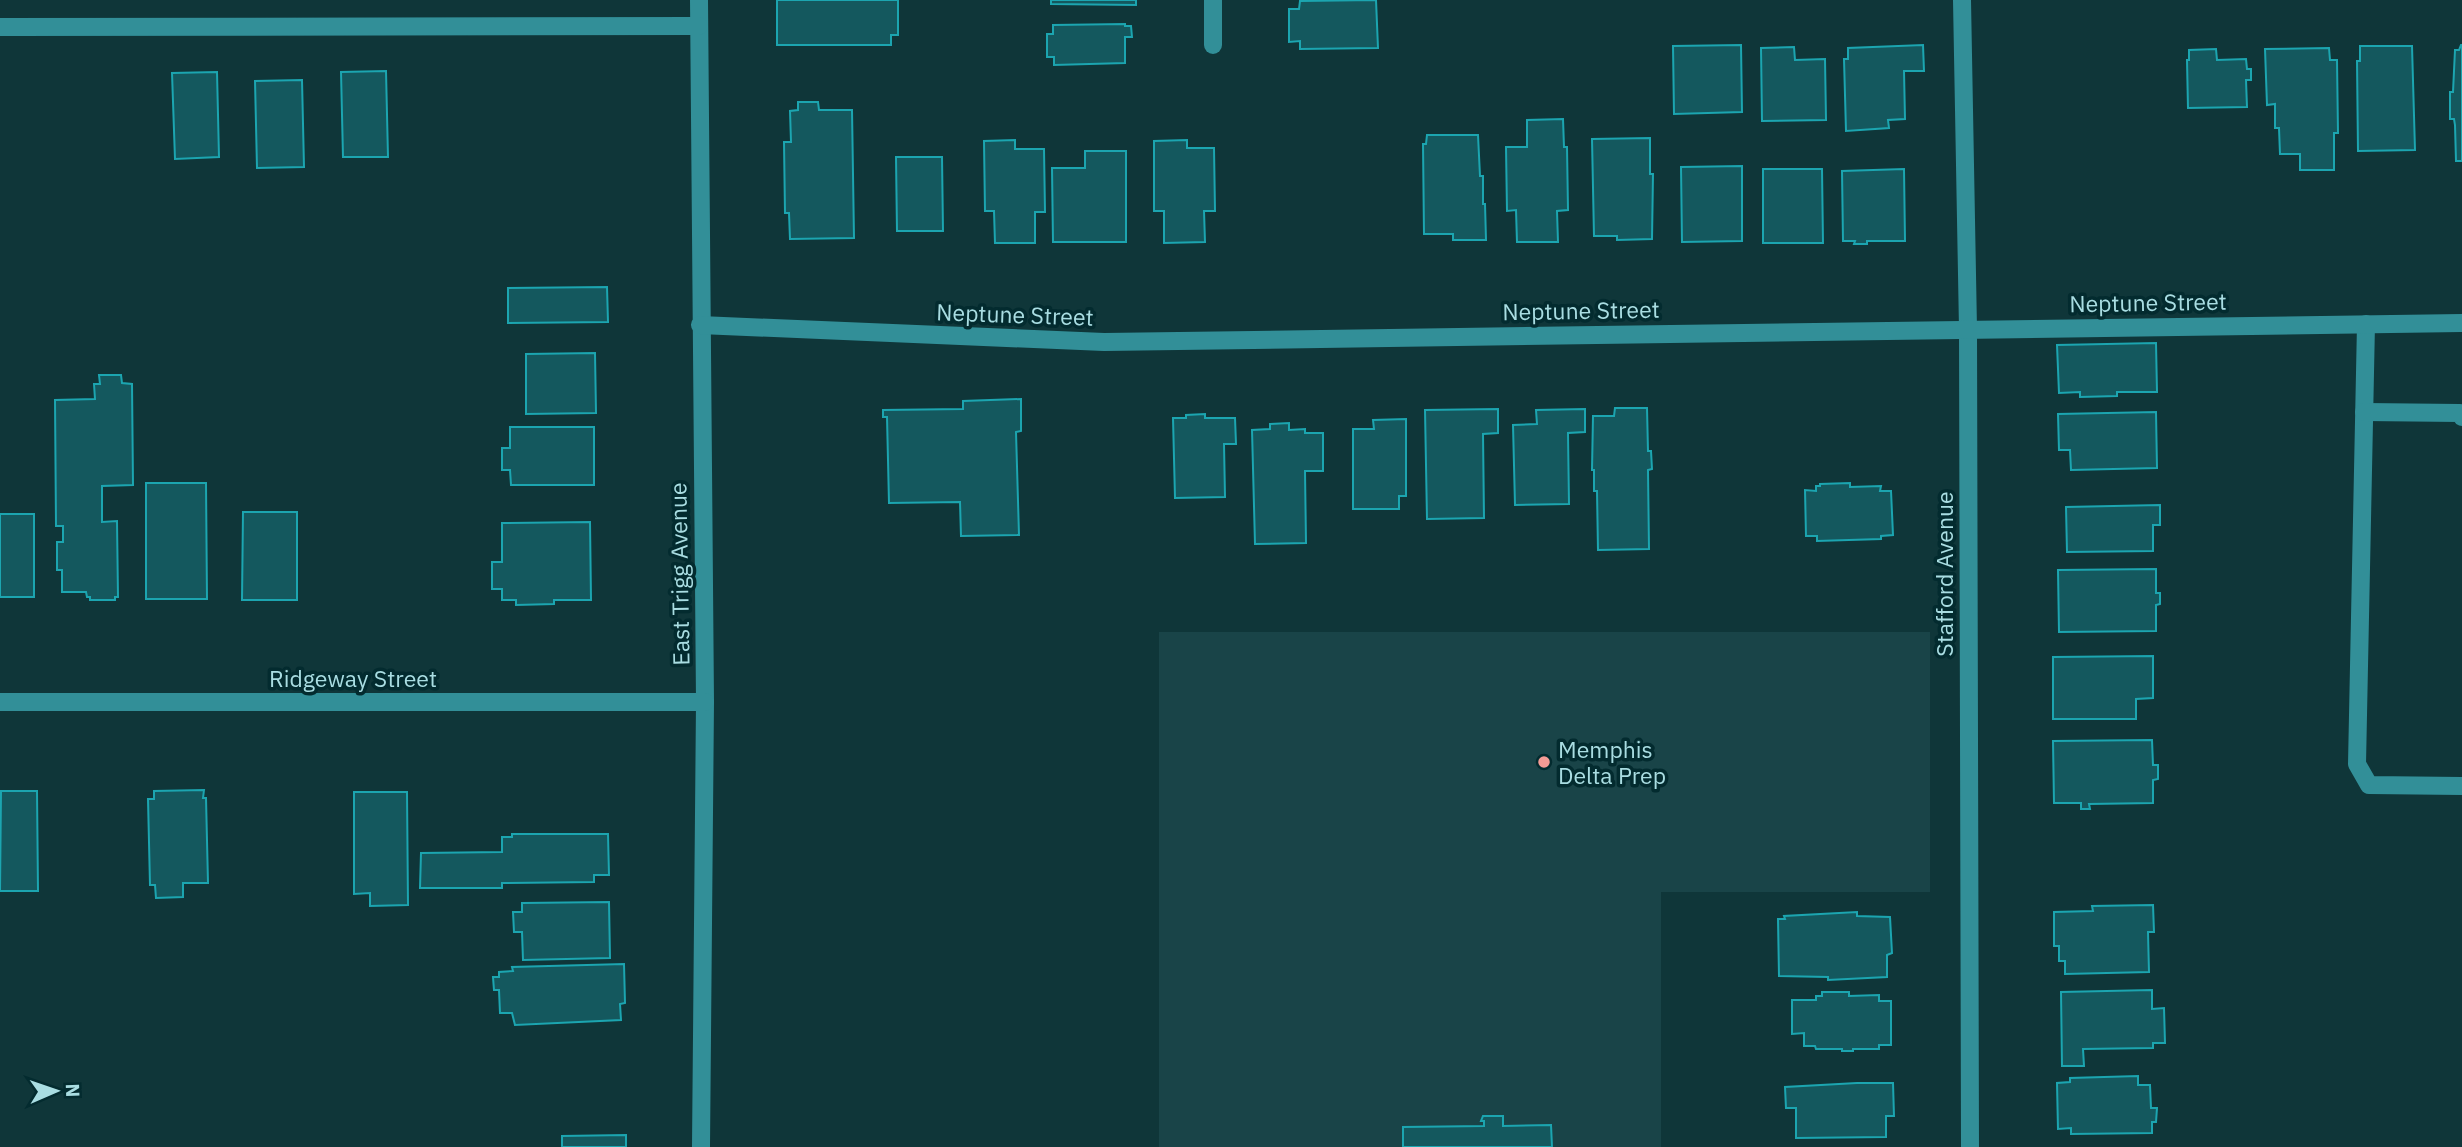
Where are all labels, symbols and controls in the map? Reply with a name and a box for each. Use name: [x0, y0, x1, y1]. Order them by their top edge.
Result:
street label: Neptune Street: [2069, 286, 2227, 318]
street label: Neptune Street: [1502, 294, 1660, 326]
street label: Neptune Street: [936, 296, 1094, 332]
street label: East Trigg Avenue: [662, 482, 696, 666]
street label: Stafford Avenue: [1929, 491, 1959, 657]
street label: Ridgeway Street: [269, 663, 437, 693]
place label: Memphis Delta Prep: [1558, 734, 1666, 790]
marker: Memphis Delta Prep: [1536, 754, 1552, 770]
north arrow: [21, 1056, 91, 1126]
text: N: [61, 1083, 85, 1098]

